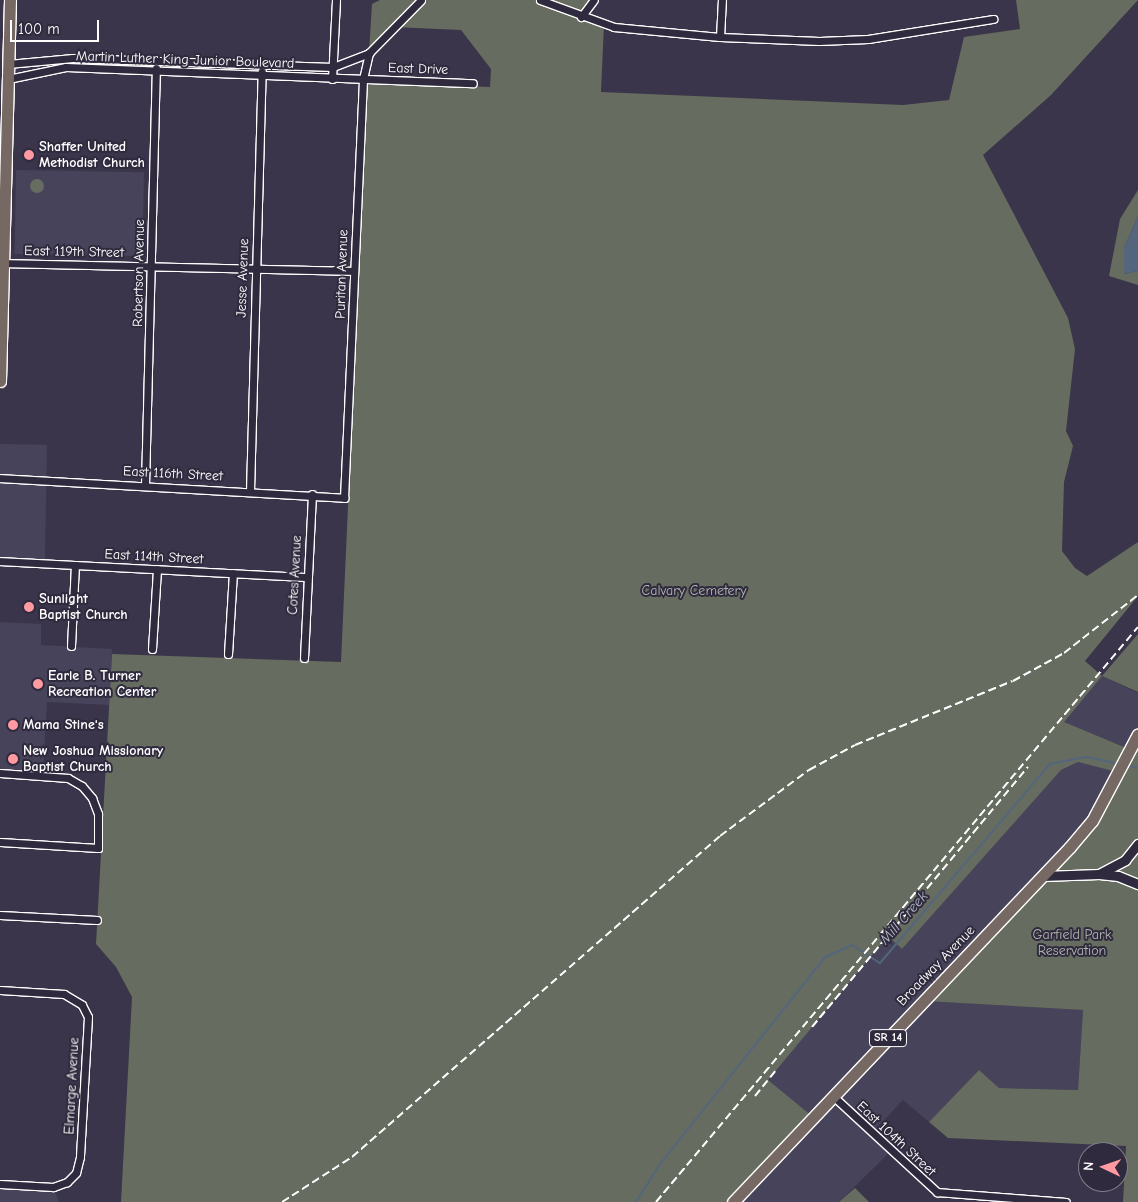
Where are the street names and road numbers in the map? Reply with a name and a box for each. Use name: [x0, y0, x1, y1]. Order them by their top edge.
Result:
street label: Martin Luther King Junior Boulevard: [76, 48, 294, 72]
street label: East Drive: [388, 60, 448, 78]
street label: Robertson Avenue: [130, 219, 148, 327]
street label: Puritan Avenue: [332, 229, 352, 319]
street label: Jesse Avenue: [233, 238, 253, 318]
street label: East 119th Street: [24, 243, 124, 261]
street label: East 116th Street: [123, 463, 223, 485]
street label: Cotes Avenue: [285, 535, 305, 615]
street label: East 114th Street: [104, 546, 204, 568]
street label: Broadway Avenue: [894, 922, 978, 1010]
road number: SR 14: [868, 1028, 908, 1048]
street label: Elmarge Avenue: [61, 1037, 83, 1135]
street label: East 104th Street: [853, 1098, 939, 1180]

